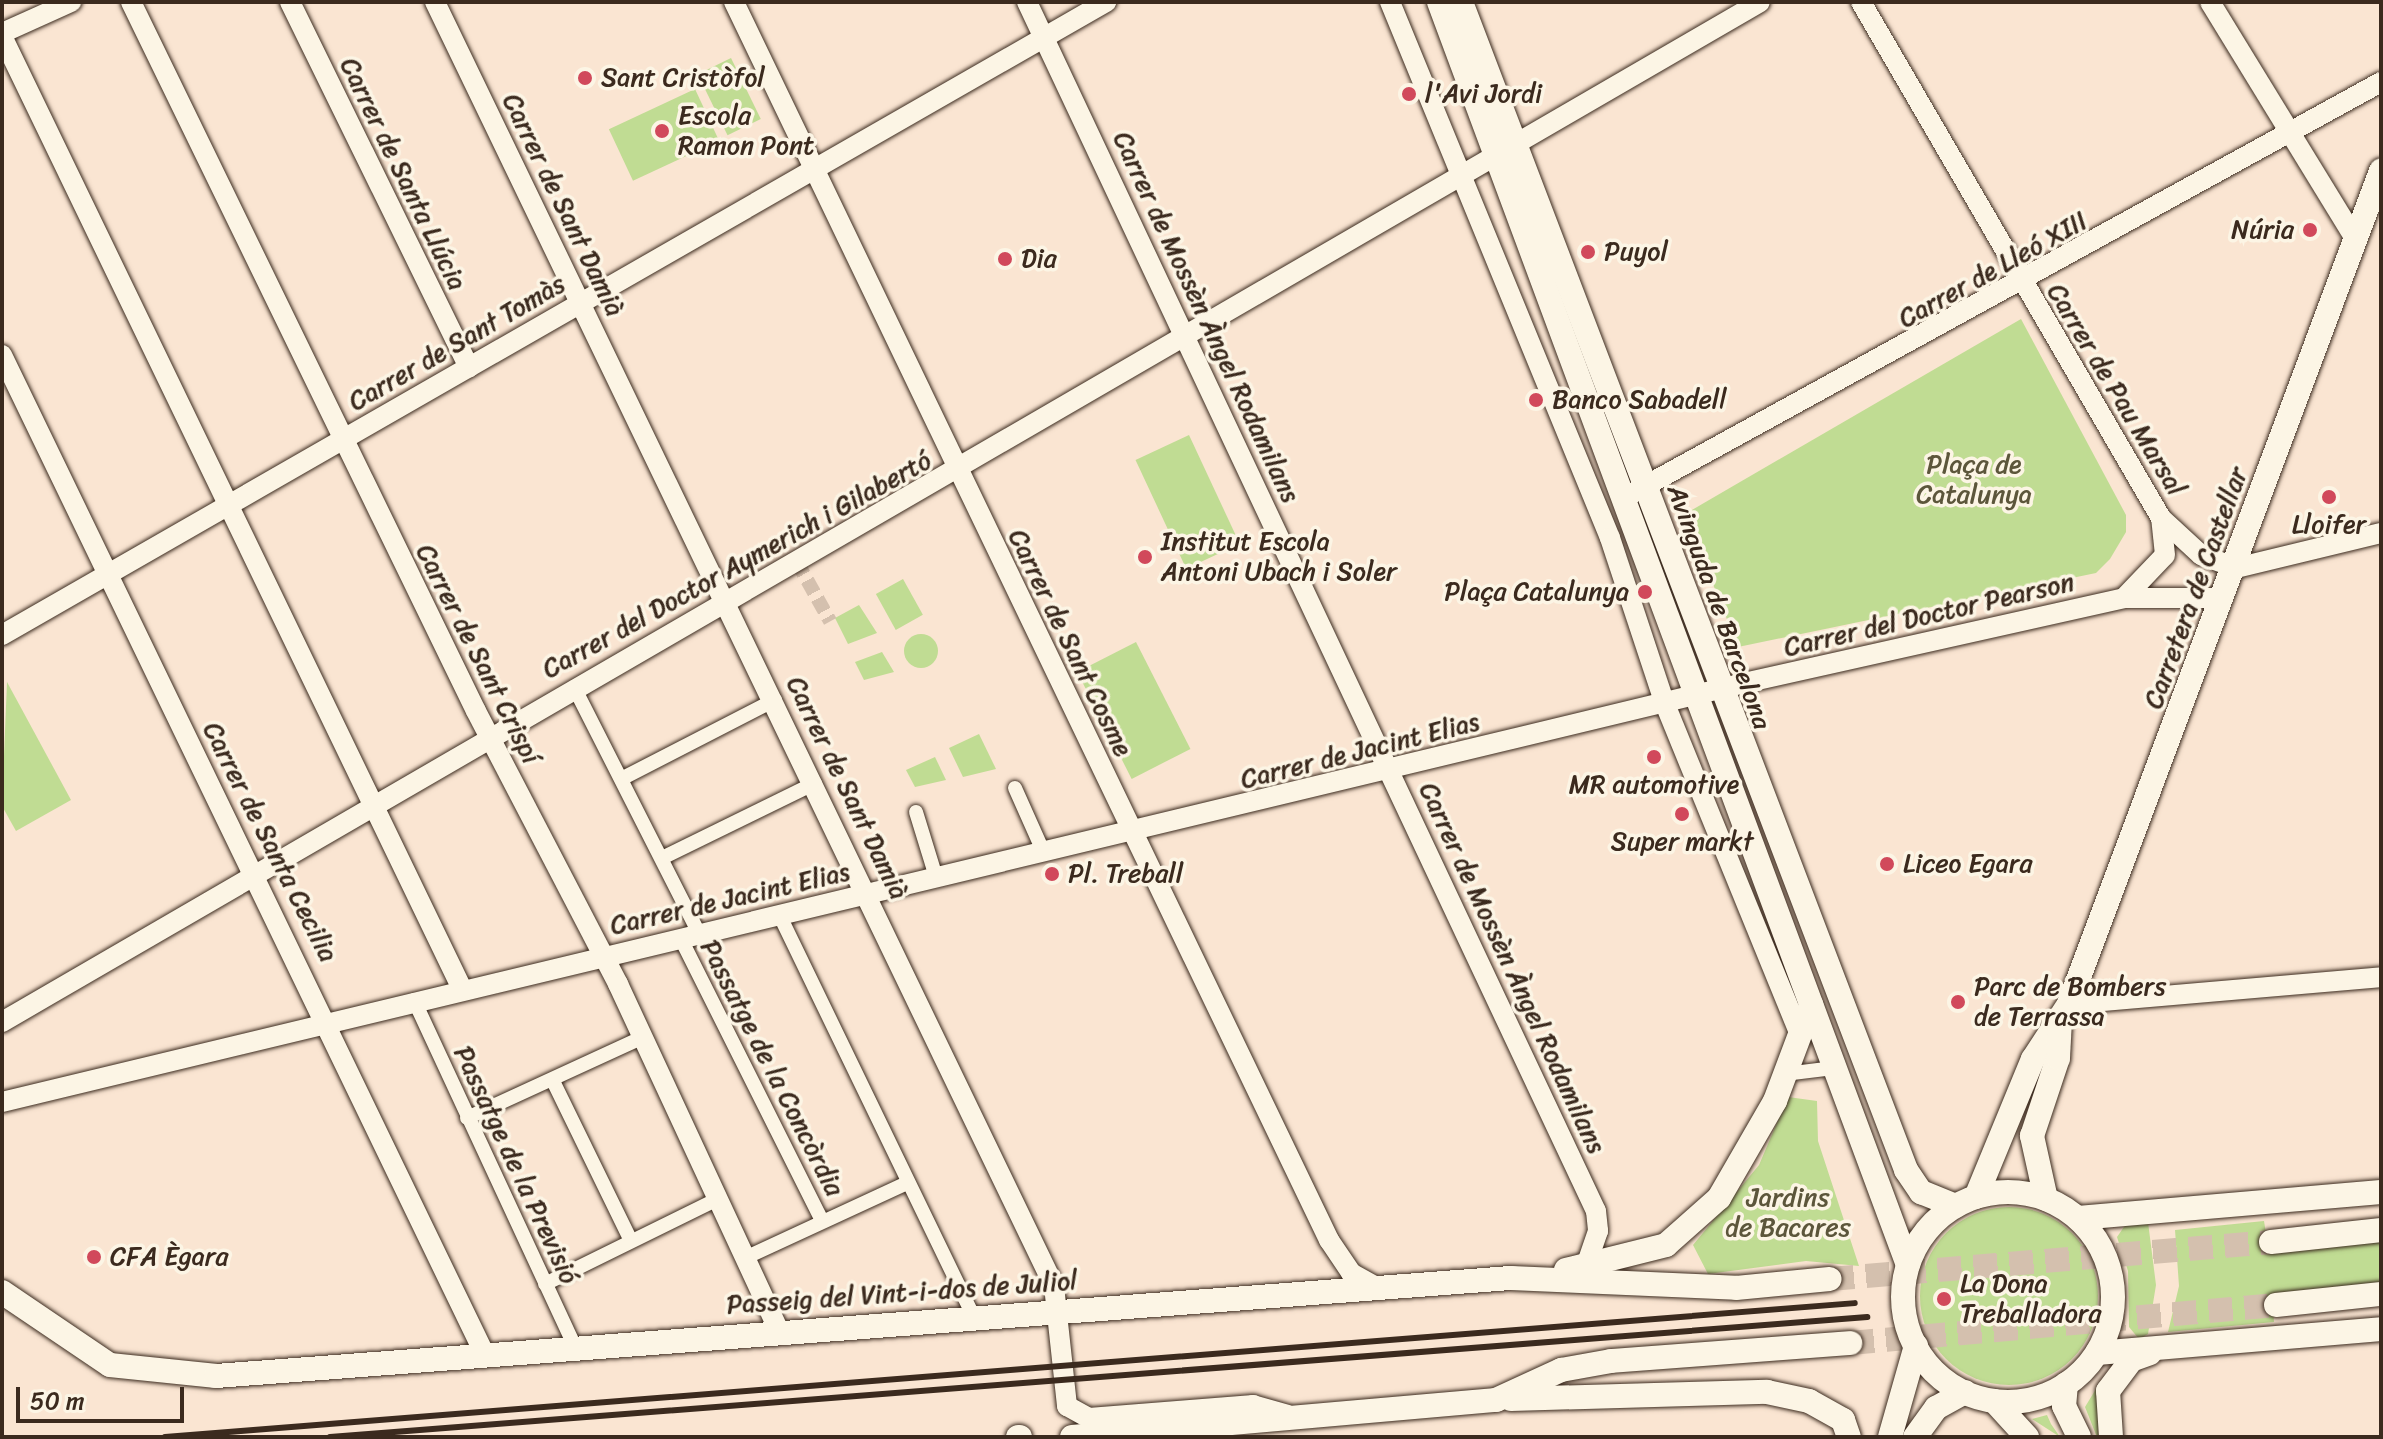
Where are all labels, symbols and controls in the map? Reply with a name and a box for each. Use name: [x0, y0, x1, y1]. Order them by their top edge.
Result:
street label: Carrer de Santa Llúcia: [333, 52, 473, 296]
place label: Sant Cristòfol: [601, 62, 764, 94]
marker: Sant Cristòfol: [576, 69, 594, 87]
place label: l'Avi Jordi: [1425, 78, 1542, 110]
marker: l'Avi Jordi: [1400, 85, 1418, 103]
street label: Carrer de Sant Damià: [495, 88, 631, 322]
place label: Escola Ramon Pont: [678, 100, 815, 162]
marker: Escola Ramon Pont: [653, 122, 671, 140]
street label: Carrer de Mossèn Àngel Rodamilans: [1105, 125, 1307, 509]
street label: Carrer de Lleó XIII: [1893, 205, 2093, 335]
place label: Núria: [2231, 214, 2294, 246]
marker: Núria: [2301, 221, 2319, 239]
place label: Puyol: [1604, 236, 1668, 268]
place label: Dia: [1021, 243, 1057, 275]
marker: Puyol: [1579, 243, 1597, 261]
marker: Dia: [996, 250, 1014, 268]
street label: Carrer de Sant Tomàs: [342, 268, 572, 418]
street label: Carrer de Pau Marsal: [2040, 278, 2192, 502]
place label: Banco Sabadell: [1552, 384, 1726, 416]
marker: Banco Sabadell: [1527, 391, 1545, 409]
street label: Carrer del Doctor Aymerich i Gilabertó: [537, 444, 937, 686]
park label: Plaça de Catalunya: [1916, 449, 2032, 510]
street label: Carretera de Castellar: [2138, 462, 2254, 714]
street label: Avinguda de Barcelona: [1660, 480, 1778, 734]
marker: Lloifer: [2320, 488, 2338, 506]
place label: Lloifer: [2292, 509, 2366, 541]
street label: Carrer de Sant Cosme: [1001, 523, 1139, 763]
place label: Institut Escola Antoni Ubach i Soler: [1161, 526, 1397, 588]
street label: Carrer de Sant Crispí: [409, 538, 547, 770]
marker: Institut Escola Antoni Ubach i Soler: [1136, 548, 1154, 566]
street label: Carrer del Doctor Pearson: [1780, 566, 2078, 664]
place label: Plaça Catalunya: [1444, 576, 1629, 608]
marker: Plaça Catalunya: [1636, 583, 1654, 601]
street label: Carrer de Sant Damià: [779, 671, 915, 905]
street label: Carrer de Jacint Elias: [1237, 706, 1483, 796]
street label: Carrer de Santa Cecilia: [195, 716, 345, 968]
marker: MR automotive: [1645, 748, 1663, 766]
place label: MR automotive: [1569, 769, 1739, 801]
street label: Carrer de Mossèn Àngel Rodamilans: [1411, 776, 1613, 1160]
marker: Super markt: [1673, 805, 1691, 823]
place label: Super markt: [1610, 826, 1754, 858]
place label: Liceo Egara: [1903, 848, 2032, 880]
marker: Liceo Egara: [1878, 855, 1896, 873]
street label: Carrer de Jacint Elias: [607, 856, 853, 942]
place label: Pl. Treball: [1068, 858, 1184, 890]
marker: Pl. Treball: [1043, 865, 1061, 883]
street label: Passatge de la Concòrdia: [694, 934, 850, 1202]
place label: Parc de Bombers de Terrassa: [1974, 971, 2167, 1032]
marker: Parc de Bombers de Terrassa: [1949, 993, 1967, 1011]
street label: Passatge de la Previsió: [447, 1041, 585, 1289]
park label: Jardins de Bacares: [1726, 1182, 1850, 1244]
place label: CFA Ègara: [110, 1241, 229, 1273]
marker: CFA Ègara: [85, 1248, 103, 1266]
street label: Passeig del Vint-i-dos de Juliol: [724, 1265, 1080, 1321]
place label: La Dona Treballadora: [1960, 1268, 2102, 1330]
marker: La Dona Treballadora: [1935, 1290, 1953, 1308]
scale bar: [20, 1371, 188, 1421]
text: 50 m: [30, 1380, 85, 1422]

